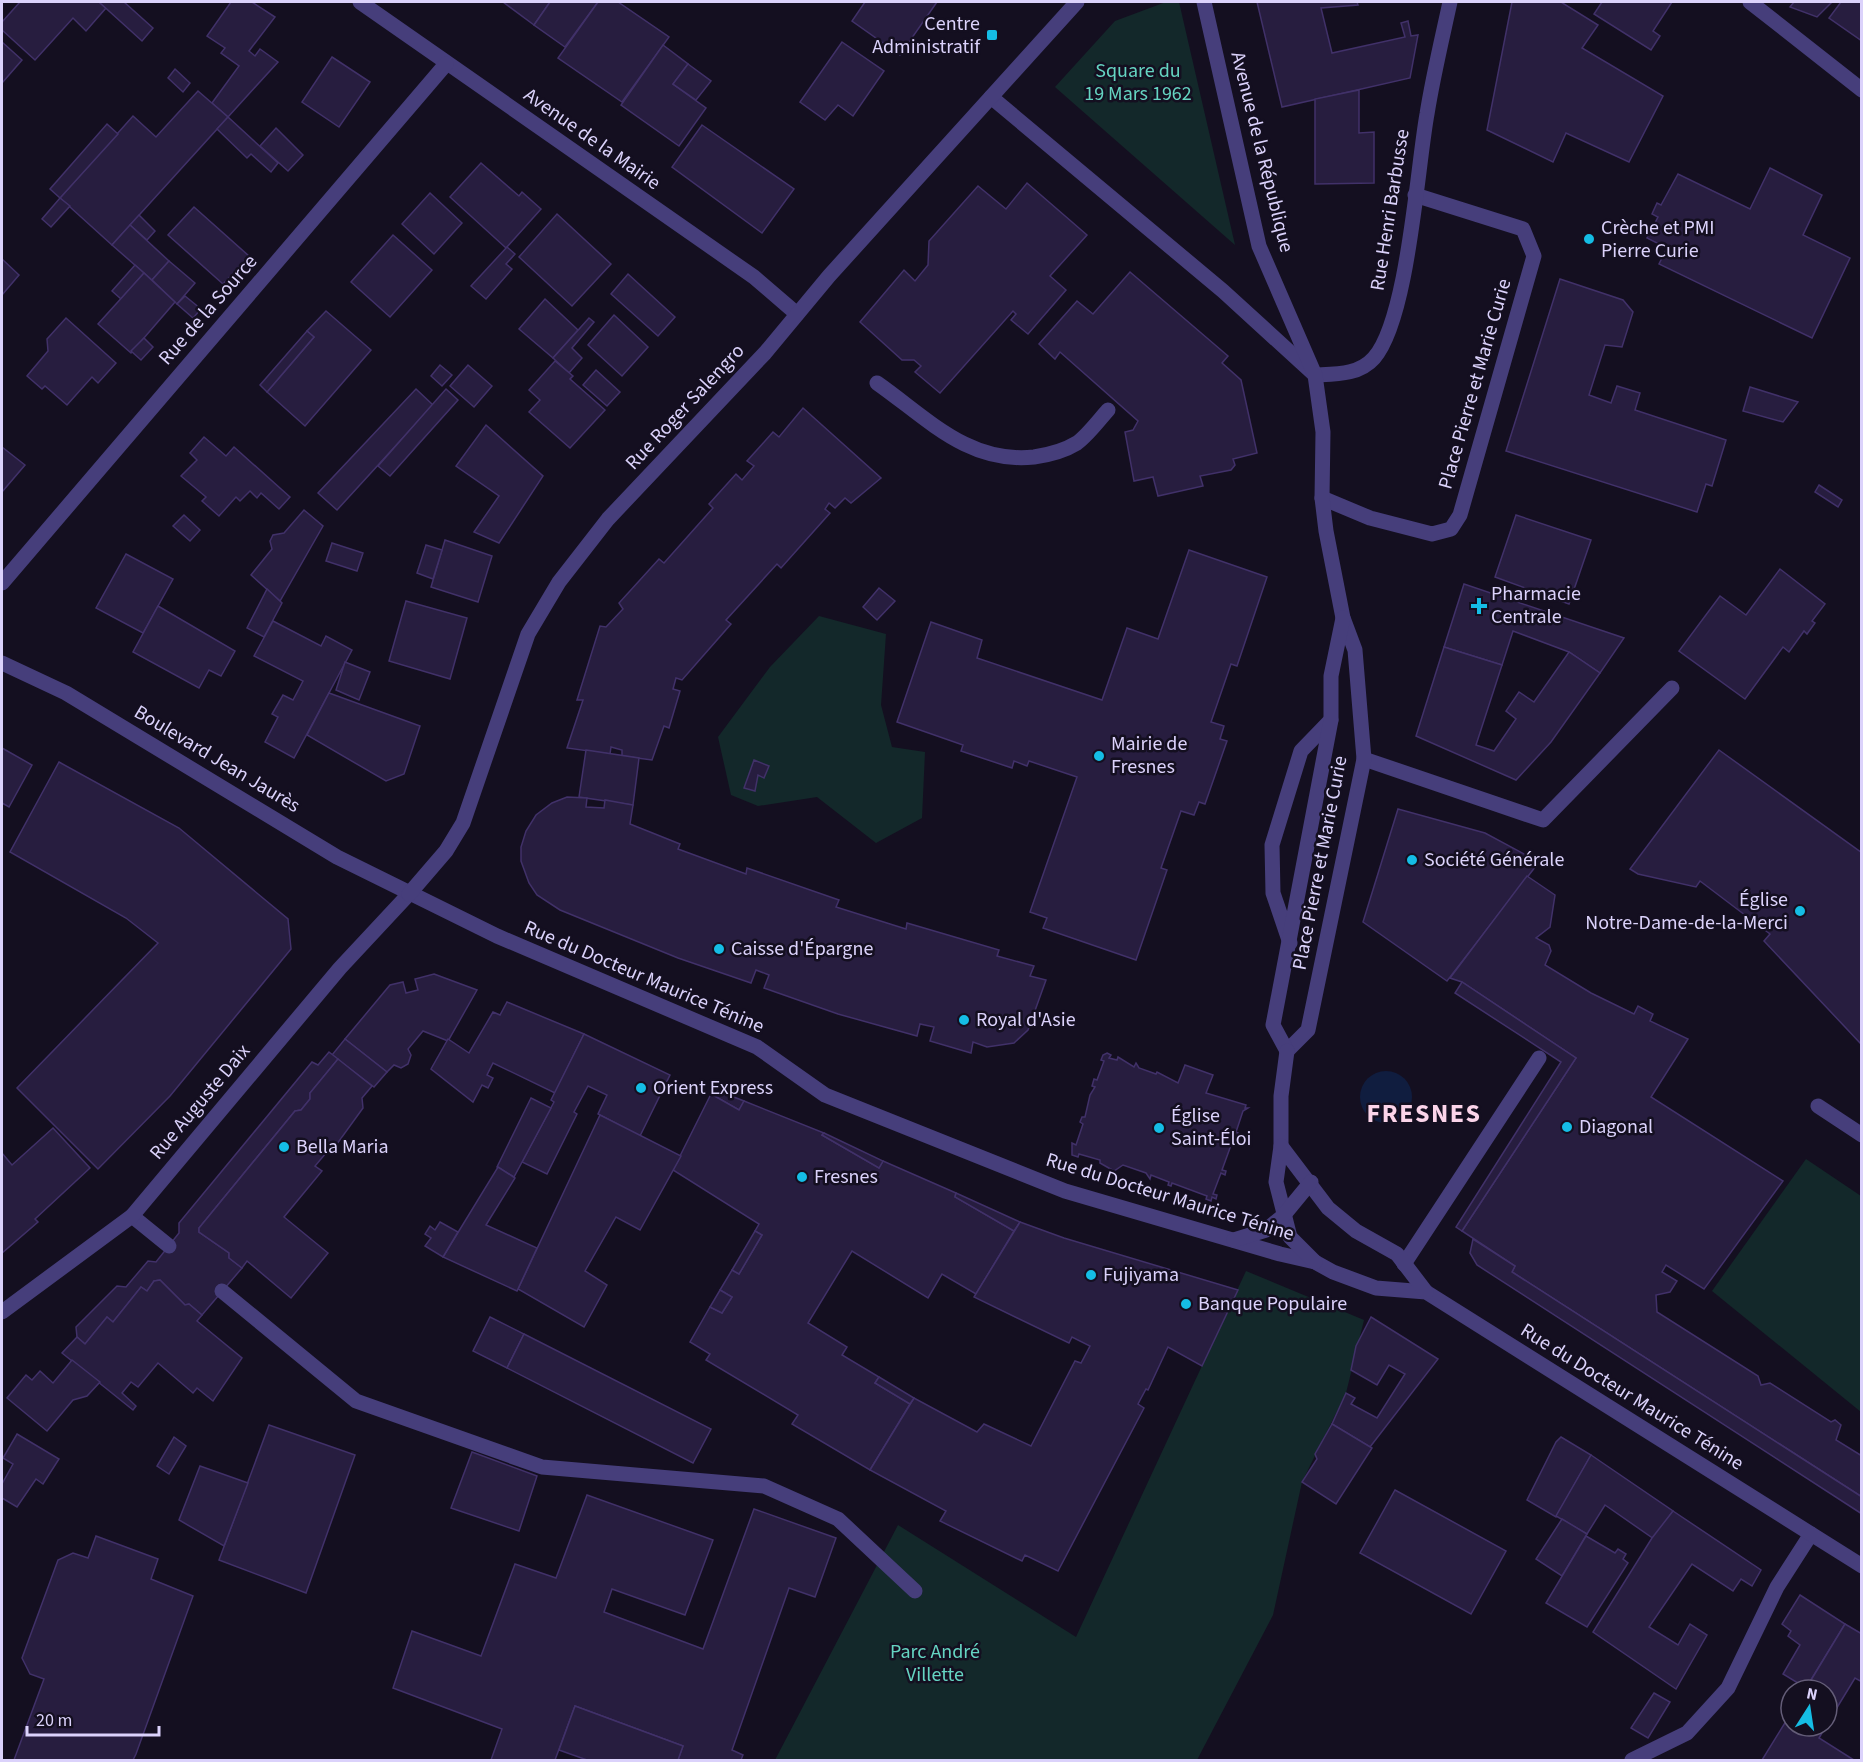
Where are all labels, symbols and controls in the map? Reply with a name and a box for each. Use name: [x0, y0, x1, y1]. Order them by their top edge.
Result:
place label: Centre Administratif: [872, 10, 981, 61]
marker: Centre Administratif: [985, 28, 999, 42]
street label: Avenue de la République: [1224, 49, 1301, 255]
park label: Square du 19 Mars 1962: [1084, 57, 1192, 108]
street label: Avenue de la Mairie: [518, 81, 666, 197]
street label: Rue Henri Barbusse: [1363, 127, 1417, 293]
place label: Crèche et PMI Pierre Curie: [1601, 214, 1715, 265]
marker: Crèche et PMI Pierre Curie: [1582, 232, 1596, 246]
street label: Rue de la Source: [152, 249, 264, 371]
street label: Place Pierre et Marie Curie: [1432, 275, 1518, 492]
street label: Rue Roger Salengro: [619, 338, 751, 476]
place label: Pharmacie Centrale: [1491, 580, 1581, 631]
marker: Pharmacie Centrale: [1472, 599, 1486, 613]
street label: Boulevard Jean Jaurès: [129, 698, 305, 820]
place label: Mairie de Fresnes: [1111, 730, 1187, 781]
marker: Mairie de Fresnes: [1092, 749, 1106, 763]
street label: Place Pierre et Marie Curie: [1285, 753, 1355, 972]
place label: Société Générale: [1424, 846, 1564, 874]
marker: Société Générale: [1405, 853, 1419, 867]
place label: Église Notre-Dame-de-la-Merci: [1585, 886, 1788, 937]
marker: Église Notre-Dame-de-la-Merci: [1793, 904, 1807, 918]
street label: Rue du Docteur Maurice Ténine: [520, 914, 768, 1040]
place label: Caisse d'Épargne: [731, 935, 873, 963]
marker: Caisse d'Épargne: [712, 942, 726, 956]
place label: Royal d'Asie: [976, 1006, 1076, 1034]
marker: Royal d'Asie: [957, 1013, 971, 1027]
street label: Rue Auguste Daix: [143, 1038, 257, 1166]
place label: Orient Express: [653, 1074, 773, 1102]
marker: Orient Express: [634, 1081, 648, 1095]
district label: FRESNES: [1367, 1095, 1481, 1132]
place label: Église Saint-Éloi: [1171, 1102, 1251, 1153]
place label: Diagonal: [1579, 1113, 1653, 1141]
marker: Diagonal: [1560, 1120, 1574, 1134]
marker: Église Saint-Éloi: [1152, 1121, 1166, 1135]
place label: Bella Maria: [296, 1133, 389, 1161]
marker: Bella Maria: [277, 1140, 291, 1154]
street label: Rue du Docteur Maurice Ténine: [1042, 1146, 1298, 1248]
place label: Fresnes: [814, 1163, 878, 1191]
marker: Fresnes: [795, 1170, 809, 1184]
place label: Fujiyama: [1103, 1261, 1179, 1289]
marker: Fujiyama: [1084, 1268, 1098, 1282]
place label: Banque Populaire: [1198, 1290, 1347, 1318]
marker: Banque Populaire: [1179, 1297, 1193, 1311]
street label: Rue du Docteur Maurice Ténine: [1515, 1317, 1749, 1477]
park label: Parc André Villette: [890, 1638, 980, 1689]
north arrow: [1779, 1678, 1839, 1738]
text: N: [1804, 1682, 1819, 1706]
scale bar: [27, 1699, 159, 1737]
text: 20 m: [36, 1708, 72, 1733]

